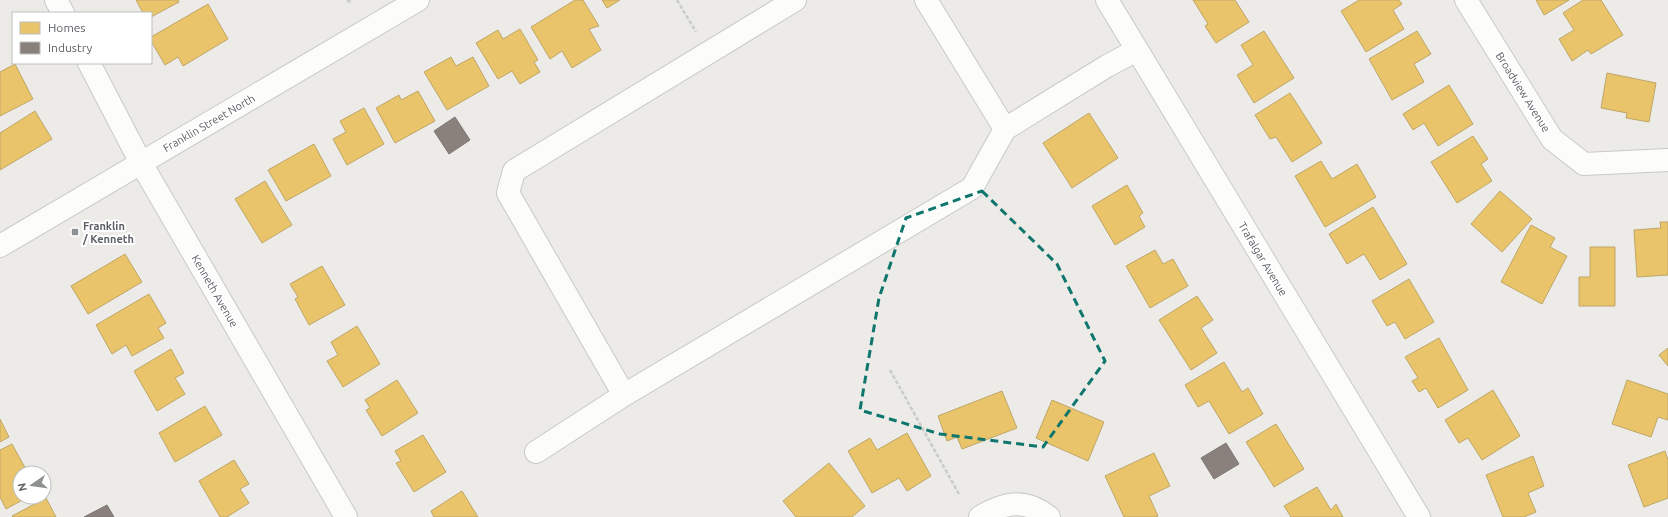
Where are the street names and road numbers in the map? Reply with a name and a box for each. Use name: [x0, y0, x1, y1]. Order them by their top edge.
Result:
street label: Broadview Avenue: [1494, 50, 1552, 134]
street label: Franklin Street North: [161, 92, 257, 154]
street label: Trafalgar Avenue: [1236, 220, 1290, 298]
street label: Kenneth Avenue: [189, 253, 241, 329]

